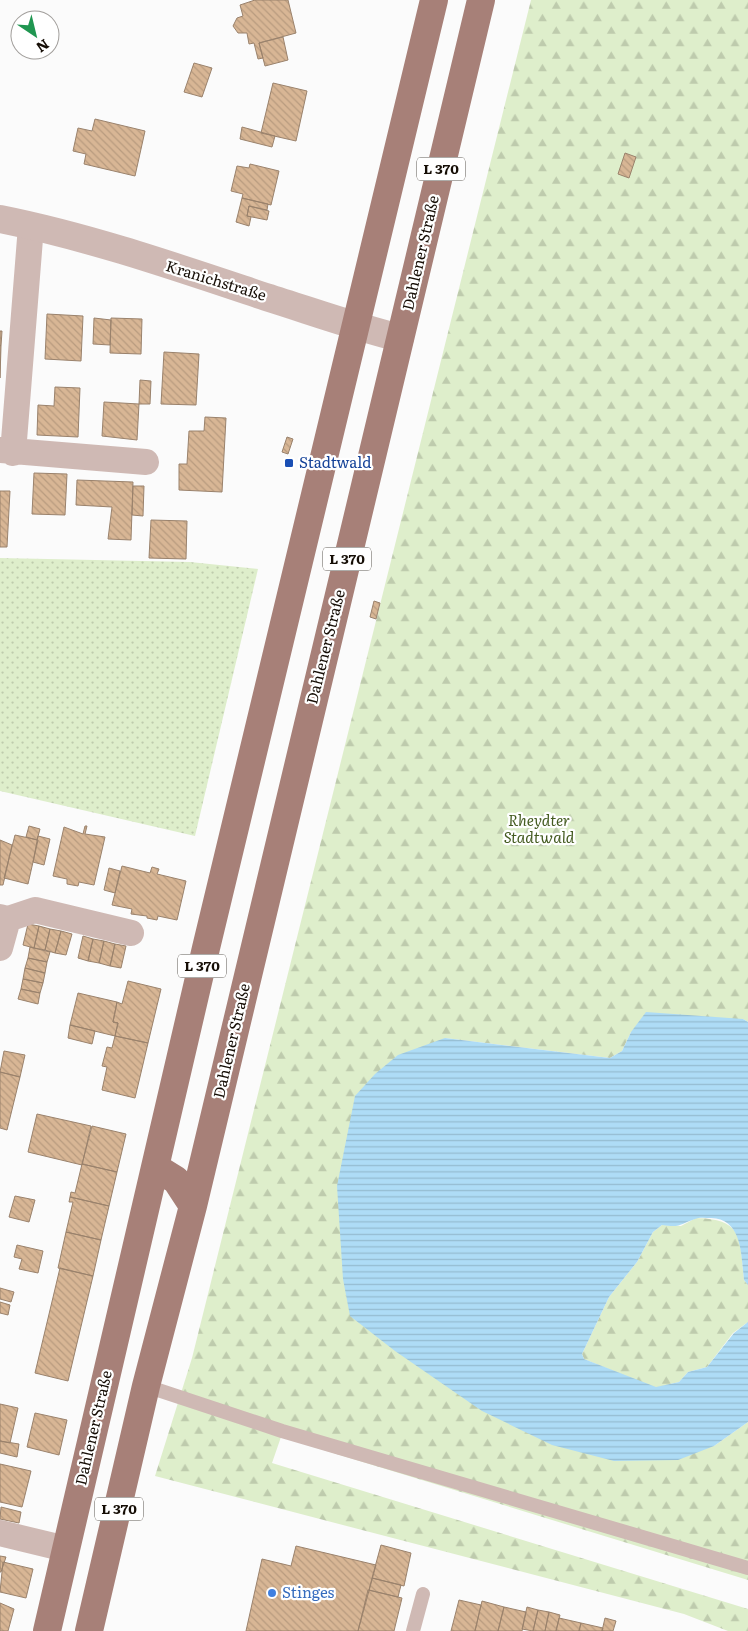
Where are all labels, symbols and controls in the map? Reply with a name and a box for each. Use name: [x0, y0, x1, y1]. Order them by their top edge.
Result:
north arrow: [10, 10, 60, 60]
text: N: [32, 35, 54, 58]
road number: L 370: [417, 157, 465, 180]
street label: Dahlener Straße: [395, 193, 444, 312]
street label: Kranichstraße: [163, 253, 270, 306]
place label: Stadtwald: [299, 450, 371, 473]
marker: Stadtwald: [283, 457, 295, 469]
road number: L 370: [323, 548, 371, 570]
street label: Dahlener Straße: [299, 587, 350, 706]
park label: Rheydter Stadtwald: [504, 808, 575, 848]
road number: L 370: [178, 954, 226, 978]
street label: Dahlener Straße: [206, 981, 255, 1100]
street label: Dahlener Straße: [68, 1368, 117, 1487]
road number: L 370: [95, 1498, 143, 1520]
place label: Stinges: [282, 1580, 334, 1603]
marker: Stinges: [266, 1587, 278, 1599]

